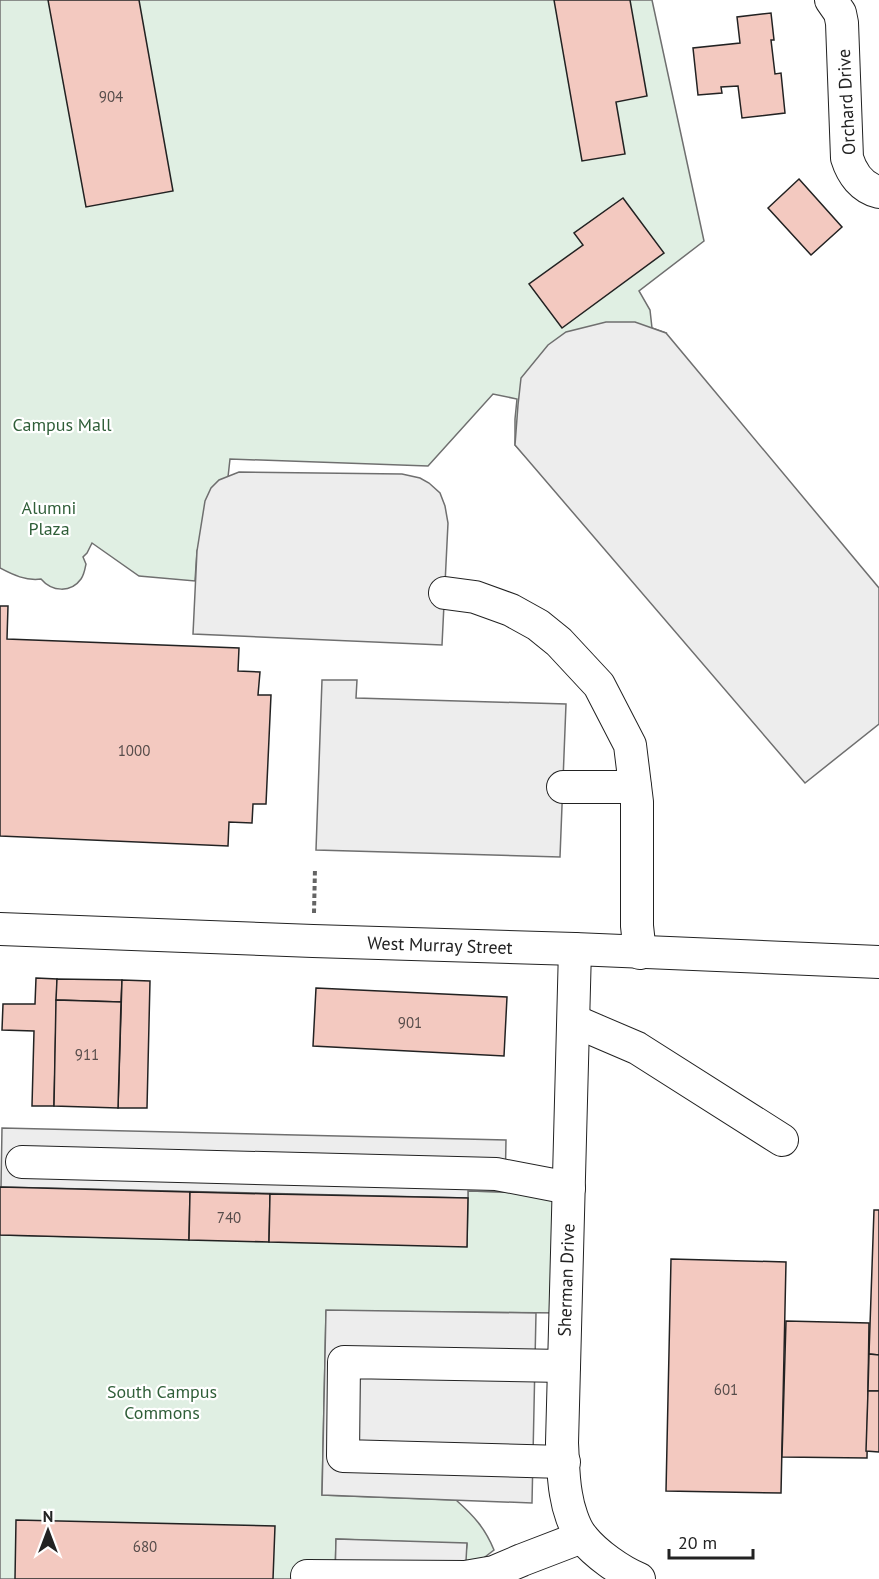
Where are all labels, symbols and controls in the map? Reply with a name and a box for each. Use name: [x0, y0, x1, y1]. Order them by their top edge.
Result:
street label: Orchard Drive: [832, 48, 860, 156]
house number: 904: [99, 87, 123, 106]
park label: Campus Mall: [12, 413, 112, 436]
park label: Alumni Plaza: [22, 496, 76, 540]
house number: 1000: [118, 741, 150, 760]
street label: West Murray Street: [367, 931, 513, 959]
house number: 901: [398, 1013, 422, 1032]
house number: 911: [75, 1045, 99, 1064]
house number: 740: [217, 1208, 241, 1227]
street label: Sherman Drive: [553, 1223, 579, 1337]
park label: South Campus Commons: [107, 1380, 217, 1424]
house number: 601: [714, 1380, 738, 1399]
north arrow: [18, 1501, 78, 1561]
text: N: [43, 1506, 53, 1526]
scale bar: [669, 1522, 753, 1560]
text: 20 m: [678, 1531, 717, 1554]
house number: 680: [133, 1537, 157, 1556]

